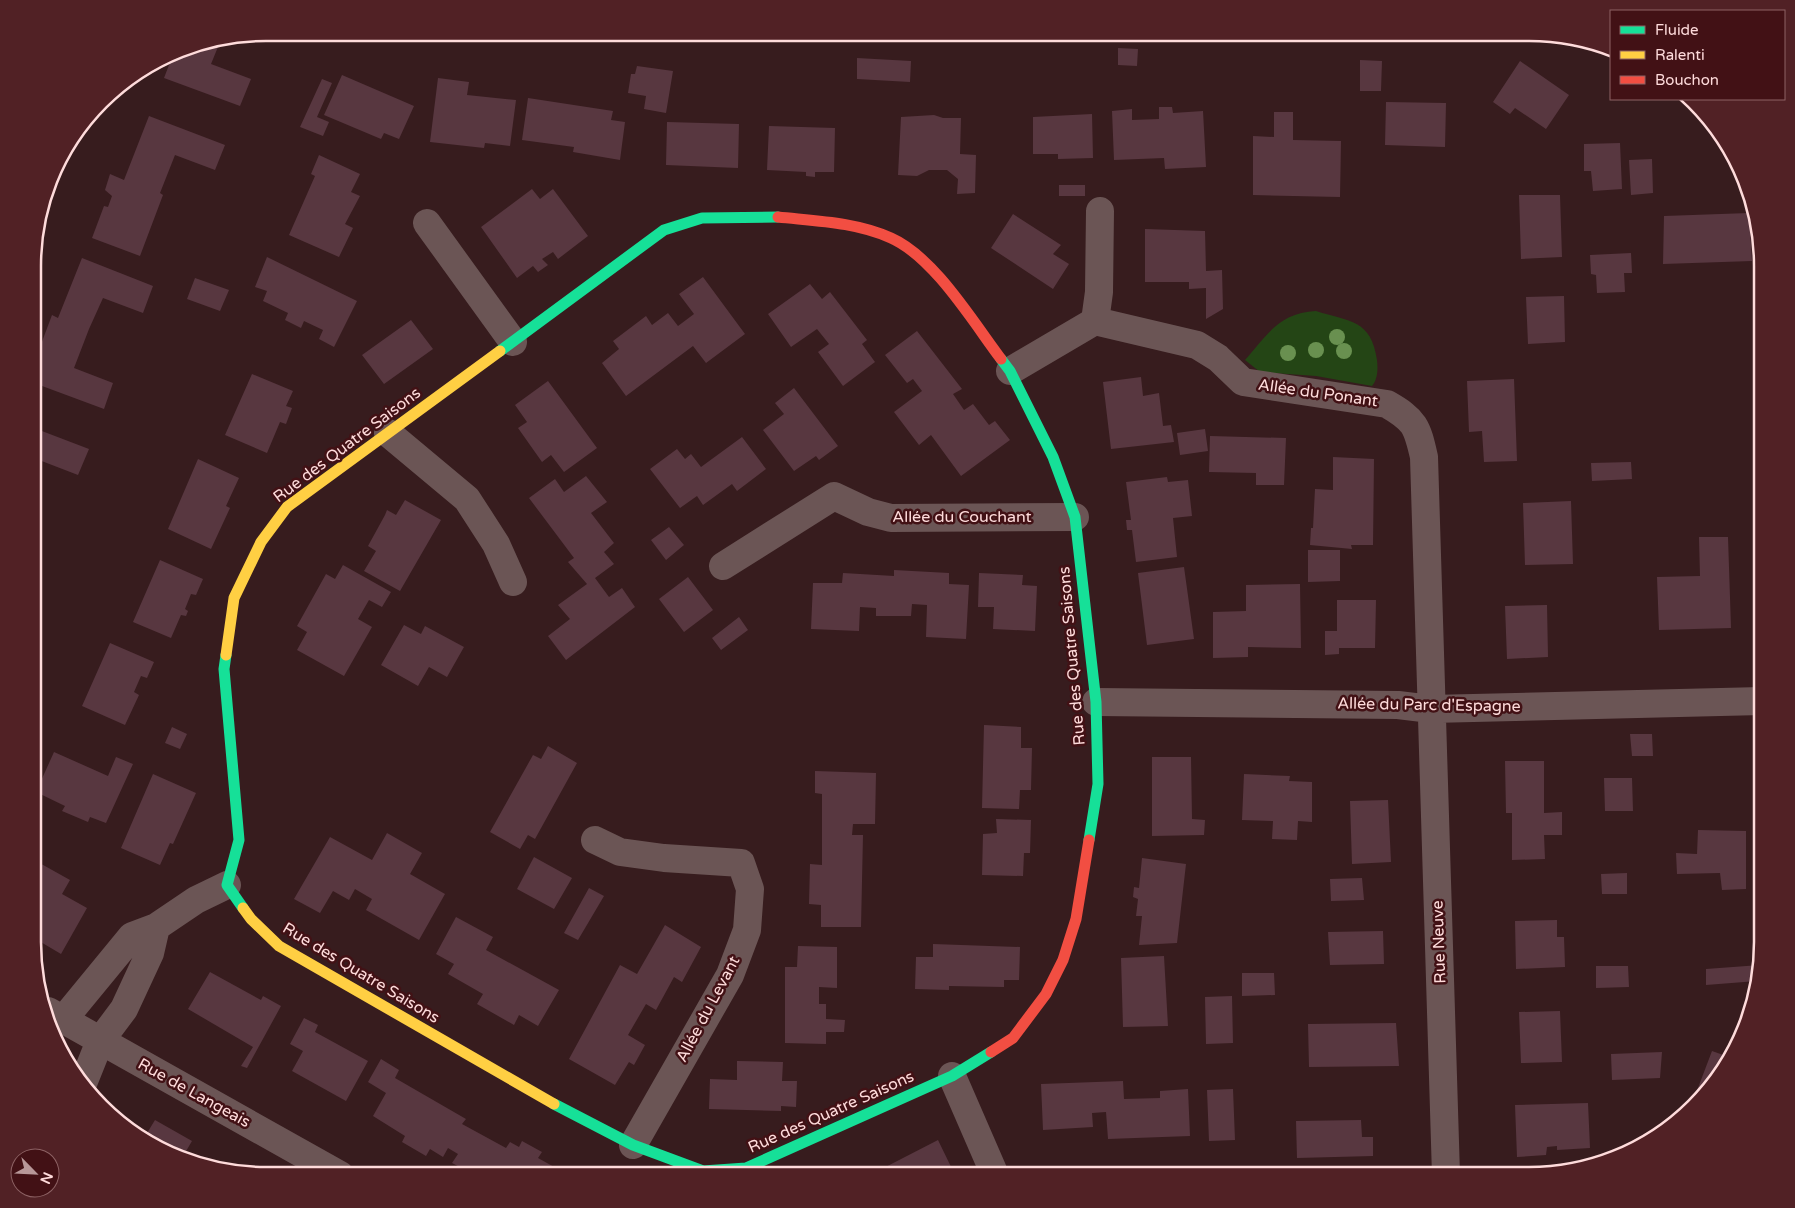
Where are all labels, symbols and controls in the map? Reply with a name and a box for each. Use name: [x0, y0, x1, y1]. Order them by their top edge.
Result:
legend: [1610, 10, 1785, 100]
text: Fluide: [1655, 21, 1699, 39]
text: Ralenti: [1655, 46, 1705, 64]
text: Bouchon: [1655, 71, 1719, 89]
street label: Allée du Ponant: [1257, 375, 1379, 411]
street label: Rue des Quatre Saisons: [269, 383, 425, 507]
street label: Allée du Couchant: [892, 507, 1032, 527]
street label: Rue des Quatre Saisons: [1054, 566, 1090, 746]
street label: Allée du Parc d'Espagne: [1337, 693, 1521, 717]
street label: Rue Neuve: [1428, 900, 1450, 984]
street label: Rue des Quatre Saisons: [279, 918, 443, 1028]
street label: Allée du Levant: [672, 953, 744, 1065]
street label: Rue de Langeais: [134, 1054, 254, 1132]
street label: Rue des Quatre Saisons: [745, 1066, 917, 1158]
north arrow: [10, 1148, 60, 1198]
text: N: [36, 1169, 56, 1187]

